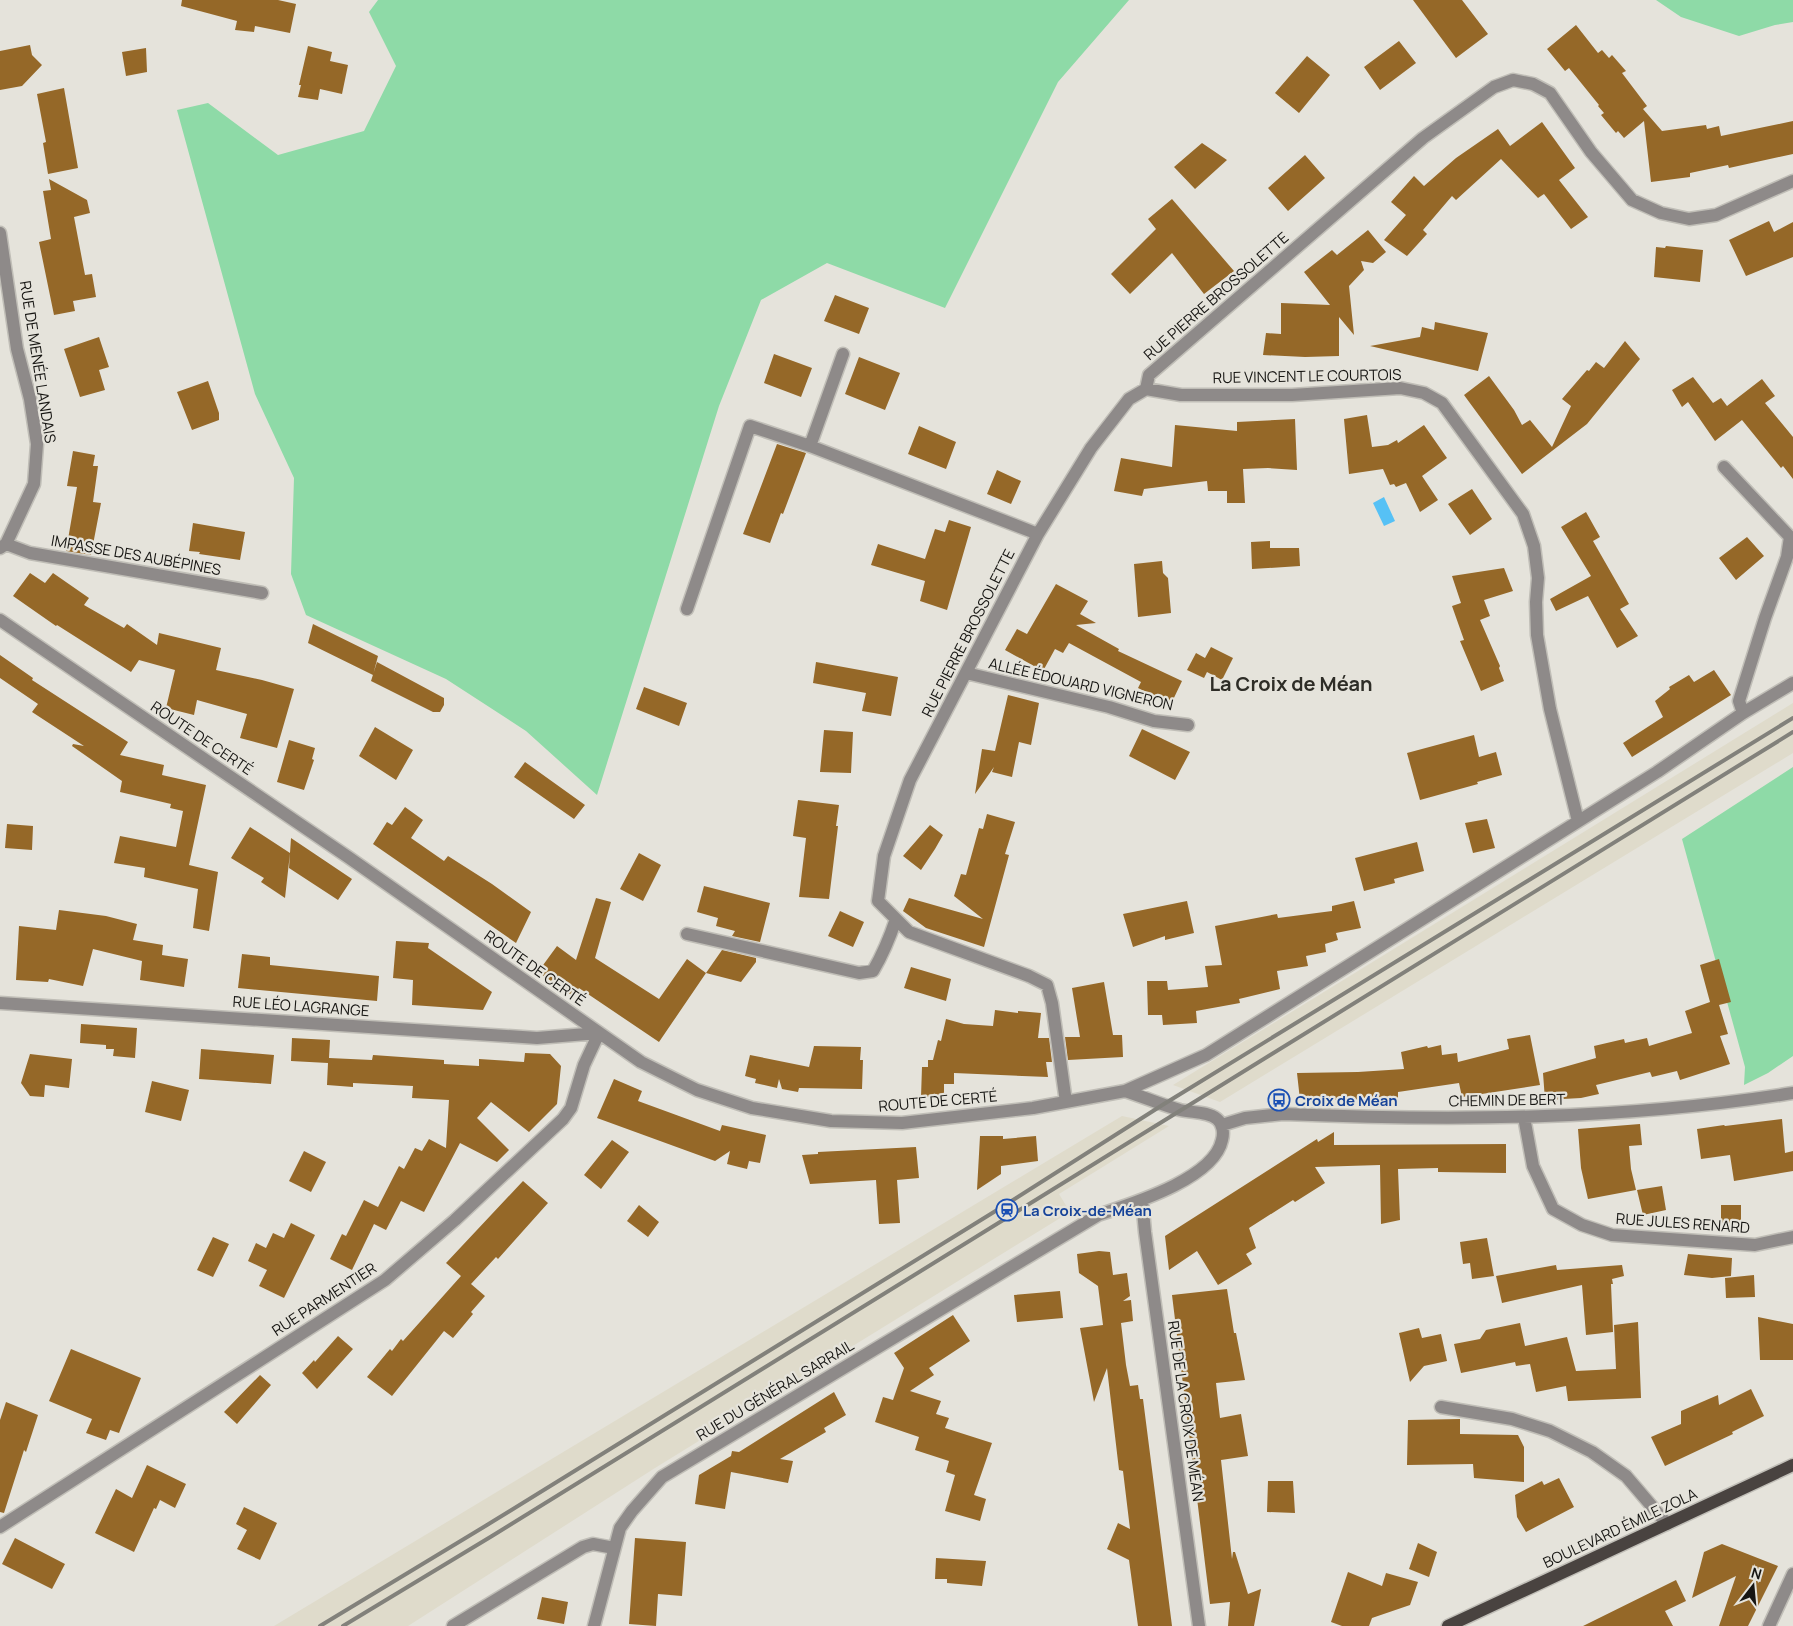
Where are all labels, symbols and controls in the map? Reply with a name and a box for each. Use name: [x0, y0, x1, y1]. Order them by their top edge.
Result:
street label: RUE PIERRE BROSSOLETTE: [1139, 227, 1293, 365]
street label: RUE DE MENÉE LANDAIS: [15, 279, 61, 445]
street label: RUE VINCENT LE COURTOIS: [1212, 364, 1402, 388]
street label: IMPASSE DES AUBÉPINES: [49, 530, 223, 580]
street label: RUE PIERRE BROSSOLETTE: [916, 545, 1020, 721]
street label: ALLÉE ÉDOUARD VIGNERON: [987, 653, 1175, 715]
district label: La Croix de Méan: [1209, 670, 1373, 697]
street label: ROUTE DE CERTÉ: [147, 696, 257, 780]
street label: ROUTE DE CERTÉ: [480, 925, 590, 1011]
street label: RUE LÉO LAGRANGE: [232, 991, 370, 1021]
street label: ROUTE DE CERTÉ: [878, 1085, 998, 1117]
bus stop icon: Croix de Méan: [1267, 1088, 1291, 1112]
street label: CHEMIN DE BERT: [1448, 1088, 1566, 1112]
place label: Croix de Méan: [1295, 1090, 1398, 1111]
station icon: La Croix-de-Méan: [995, 1198, 1019, 1222]
place label: La Croix-de-Méan: [1023, 1200, 1152, 1221]
street label: RUE JULES RENARD: [1615, 1208, 1751, 1238]
street label: RUE PARMENTIER: [268, 1257, 380, 1341]
street label: RUE DE LA CROIX DE MÉAN: [1163, 1319, 1209, 1503]
street label: RUE DU GÉNÉRAL SARRAIL: [692, 1334, 858, 1445]
street label: BOULEVARD ÉMILE ZOLA: [1539, 1483, 1701, 1573]
north arrow: [1728, 1561, 1778, 1611]
text: N: [1749, 1563, 1764, 1584]

